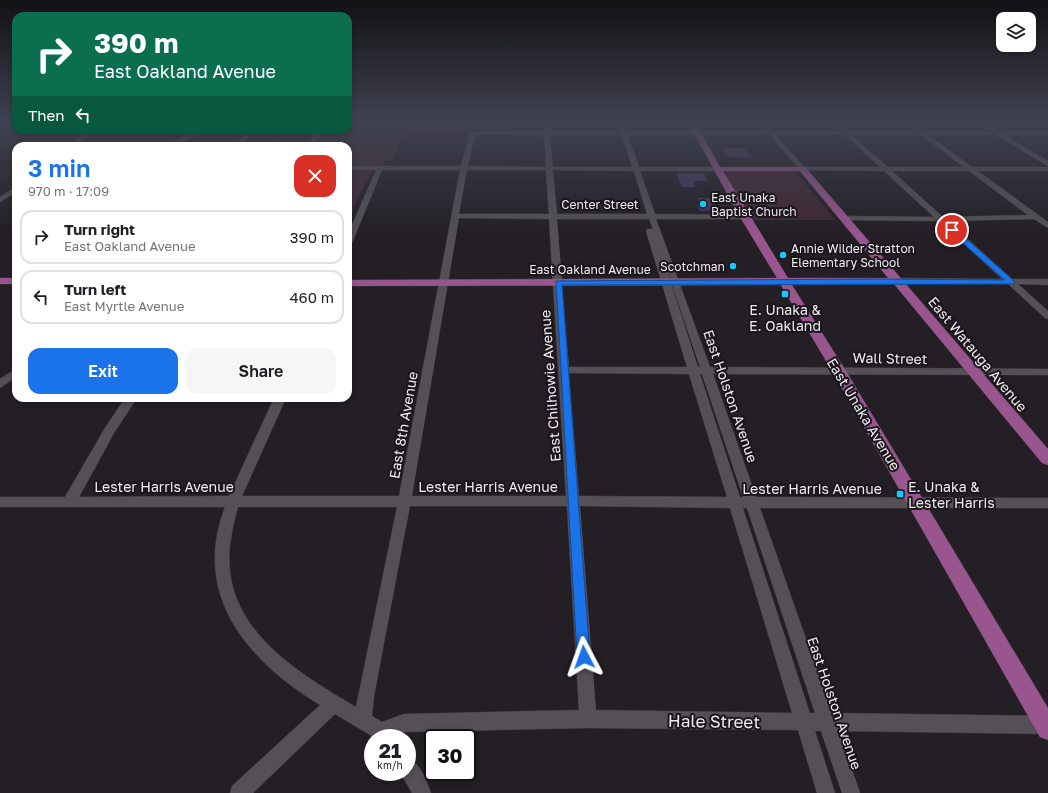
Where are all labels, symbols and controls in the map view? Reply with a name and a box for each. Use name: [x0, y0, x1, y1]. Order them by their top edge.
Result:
map controls: [996, 12, 1036, 52]
button: layers: [996, 12, 1036, 52]
text: 390 m: [94, 26, 179, 59]
icon: right: [28, 28, 80, 80]
text: East Oakland Avenue: [94, 60, 276, 82]
icon: left: [72, 104, 94, 126]
text: Then: [28, 106, 64, 124]
text: 3 min: [28, 153, 91, 182]
button: close: [294, 155, 336, 197]
text: 970 m · 17:09: [28, 183, 109, 199]
place label: East Unaka Baptist Church: [711, 190, 797, 219]
street label: Center Street: [561, 197, 639, 212]
marker: East Unaka Baptist Church: [698, 199, 708, 209]
pin: [935, 213, 969, 247]
icon: arrive: [941, 219, 963, 241]
text: Turn right: [64, 220, 135, 238]
icon: right: [30, 226, 52, 248]
text: 390 m: [290, 228, 334, 246]
text: East Oakland Avenue: [64, 238, 195, 254]
place label: Annie Wilder Stratton Elementary School: [791, 241, 915, 270]
marker: Annie Wilder Stratton Elementary School: [778, 250, 788, 260]
place label: Scotchman: [660, 259, 725, 274]
marker: Scotchman: [728, 261, 738, 271]
street label: East Oakland Avenue: [529, 262, 651, 277]
text: Turn left: [64, 280, 126, 298]
icon: left: [30, 286, 52, 308]
text: 460 m: [289, 288, 334, 306]
marker: E. Unaka & E. Oakland: [780, 289, 790, 299]
street label: East Watauga Avenue: [925, 293, 1031, 415]
text: East Myrtle Avenue: [64, 298, 184, 314]
place label: E. Unaka & E. Oakland: [749, 301, 821, 334]
street label: East Chilhowie Avenue: [536, 309, 564, 463]
street label: East Holston Avenue: [700, 327, 762, 465]
button: Exit: [28, 348, 178, 394]
button: Share: [186, 348, 336, 394]
street label: Wall Street: [853, 349, 927, 367]
street label: East Unaka Avenue: [824, 355, 904, 473]
street label: East 8th Avenue: [385, 370, 421, 480]
street label: Lester Harris Avenue: [94, 478, 234, 495]
street label: Lester Harris Avenue: [418, 478, 558, 495]
place label: E. Unaka & Lester Harris: [908, 478, 995, 511]
street label: Lester Harris Avenue: [742, 480, 882, 497]
marker: E. Unaka & Lester Harris: [895, 489, 905, 499]
street label: East Holston Avenue: [804, 634, 866, 772]
position arrow: [563, 636, 605, 678]
street label: Hale Street: [668, 710, 760, 732]
speed limit sign: 30: [424, 729, 476, 781]
text: 21: [379, 738, 401, 762]
text: km/h: [377, 759, 403, 771]

